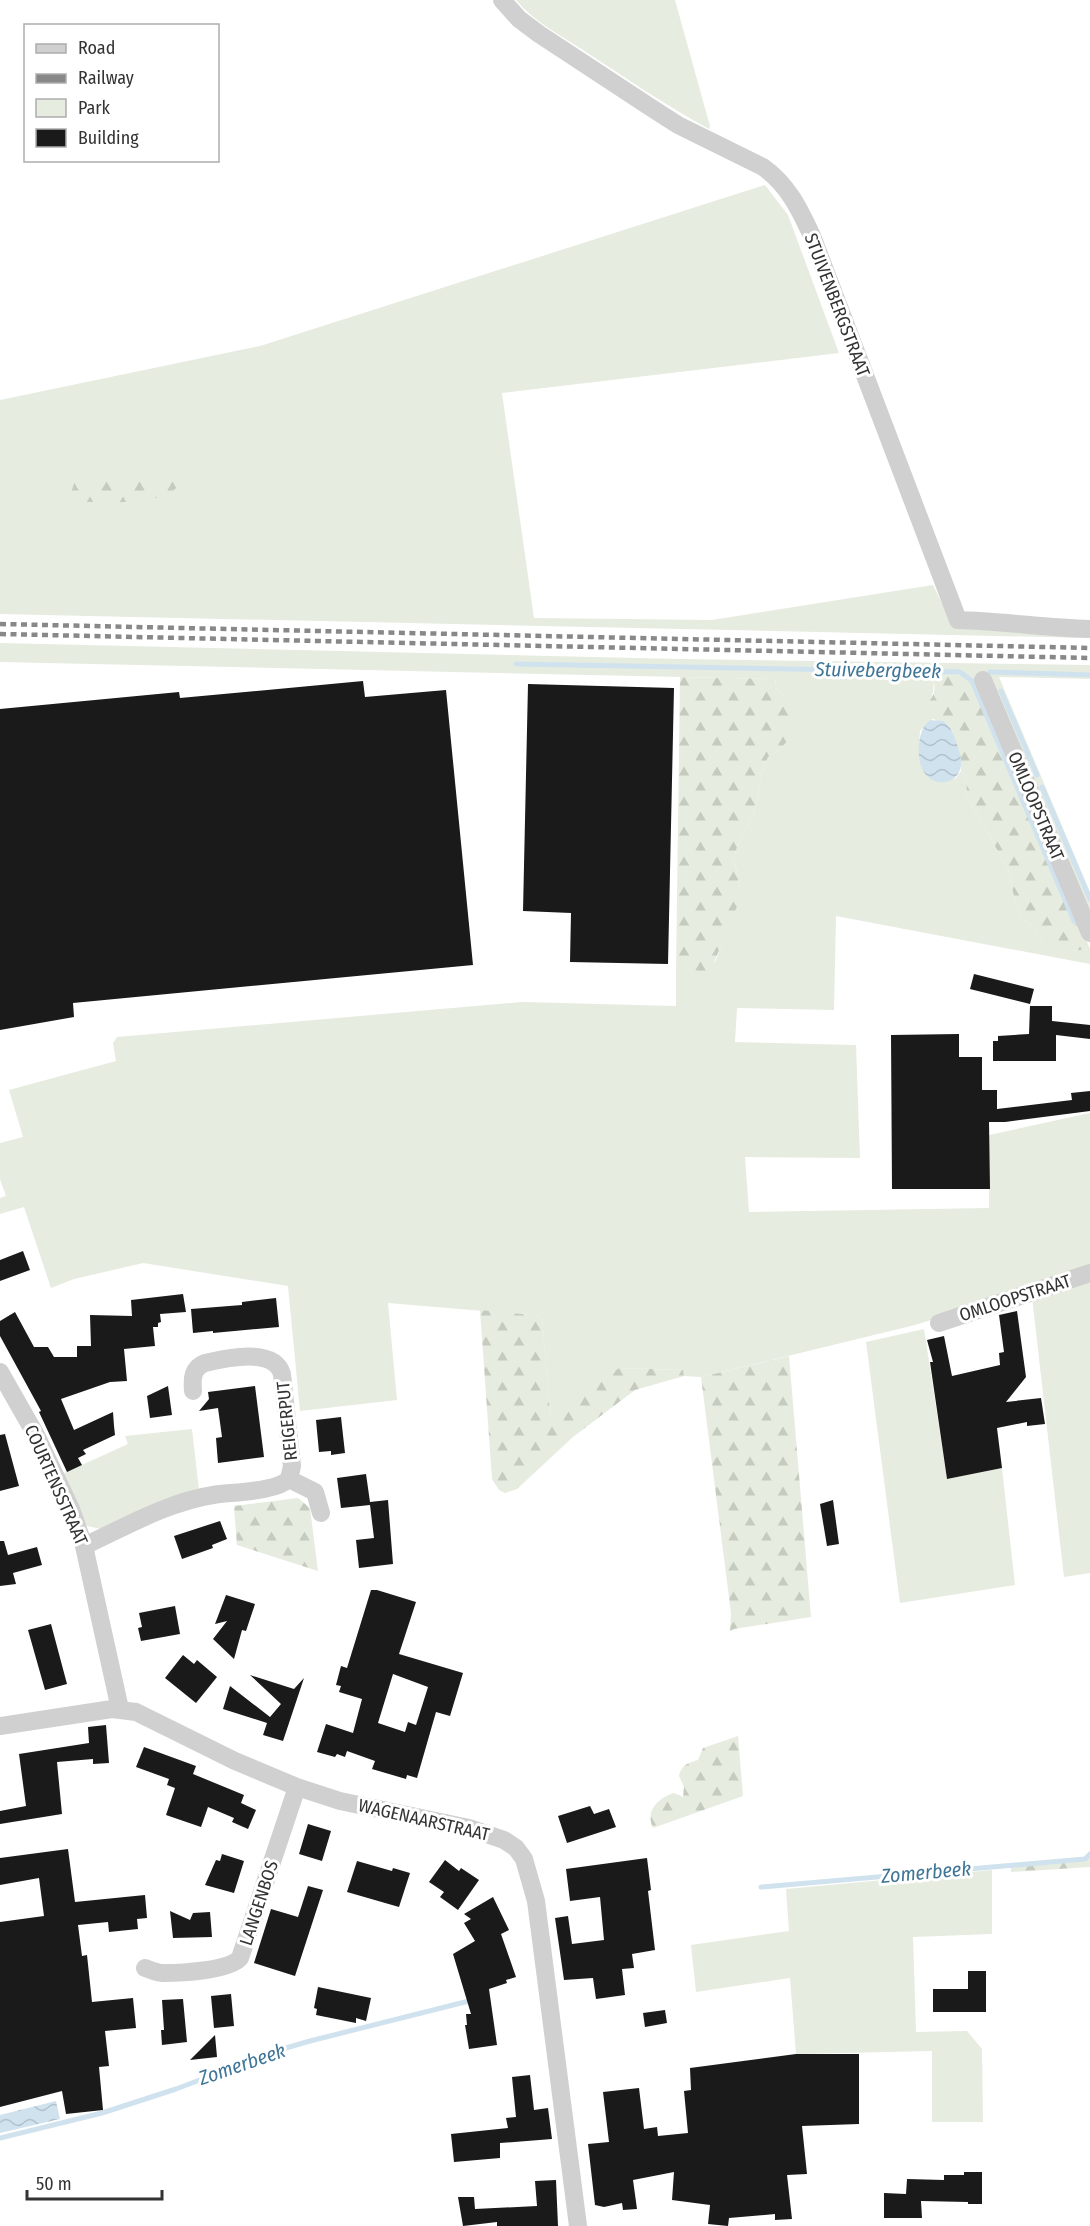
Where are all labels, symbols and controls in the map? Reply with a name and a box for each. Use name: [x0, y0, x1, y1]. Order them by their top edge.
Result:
legend: [24, 24, 219, 162]
text: Road: [78, 37, 115, 59]
text: Railway: [78, 67, 134, 89]
text: Park: [78, 97, 111, 119]
text: Building: [78, 127, 139, 149]
street label: STUIVENBERGSTRAAT: [799, 230, 875, 381]
water label: Stuivebergbeek: [814, 657, 941, 683]
street label: OMLOOPSTRAAT: [1003, 748, 1069, 864]
street label: OMLOOPSTRAAT: [956, 1269, 1074, 1326]
street label: REIGERPUT: [272, 1379, 302, 1462]
street label: COURTENSSTRAAT: [20, 1421, 93, 1549]
street label: WAGENAARSTRAAT: [356, 1794, 492, 1846]
water label: Zomerbeek: [879, 1856, 972, 1888]
street label: LANGENBOS: [235, 1858, 283, 1948]
water label: Zomerbeek: [194, 2038, 289, 2090]
scale bar: [27, 2163, 162, 2201]
text: 50 m: [36, 2173, 72, 2195]

